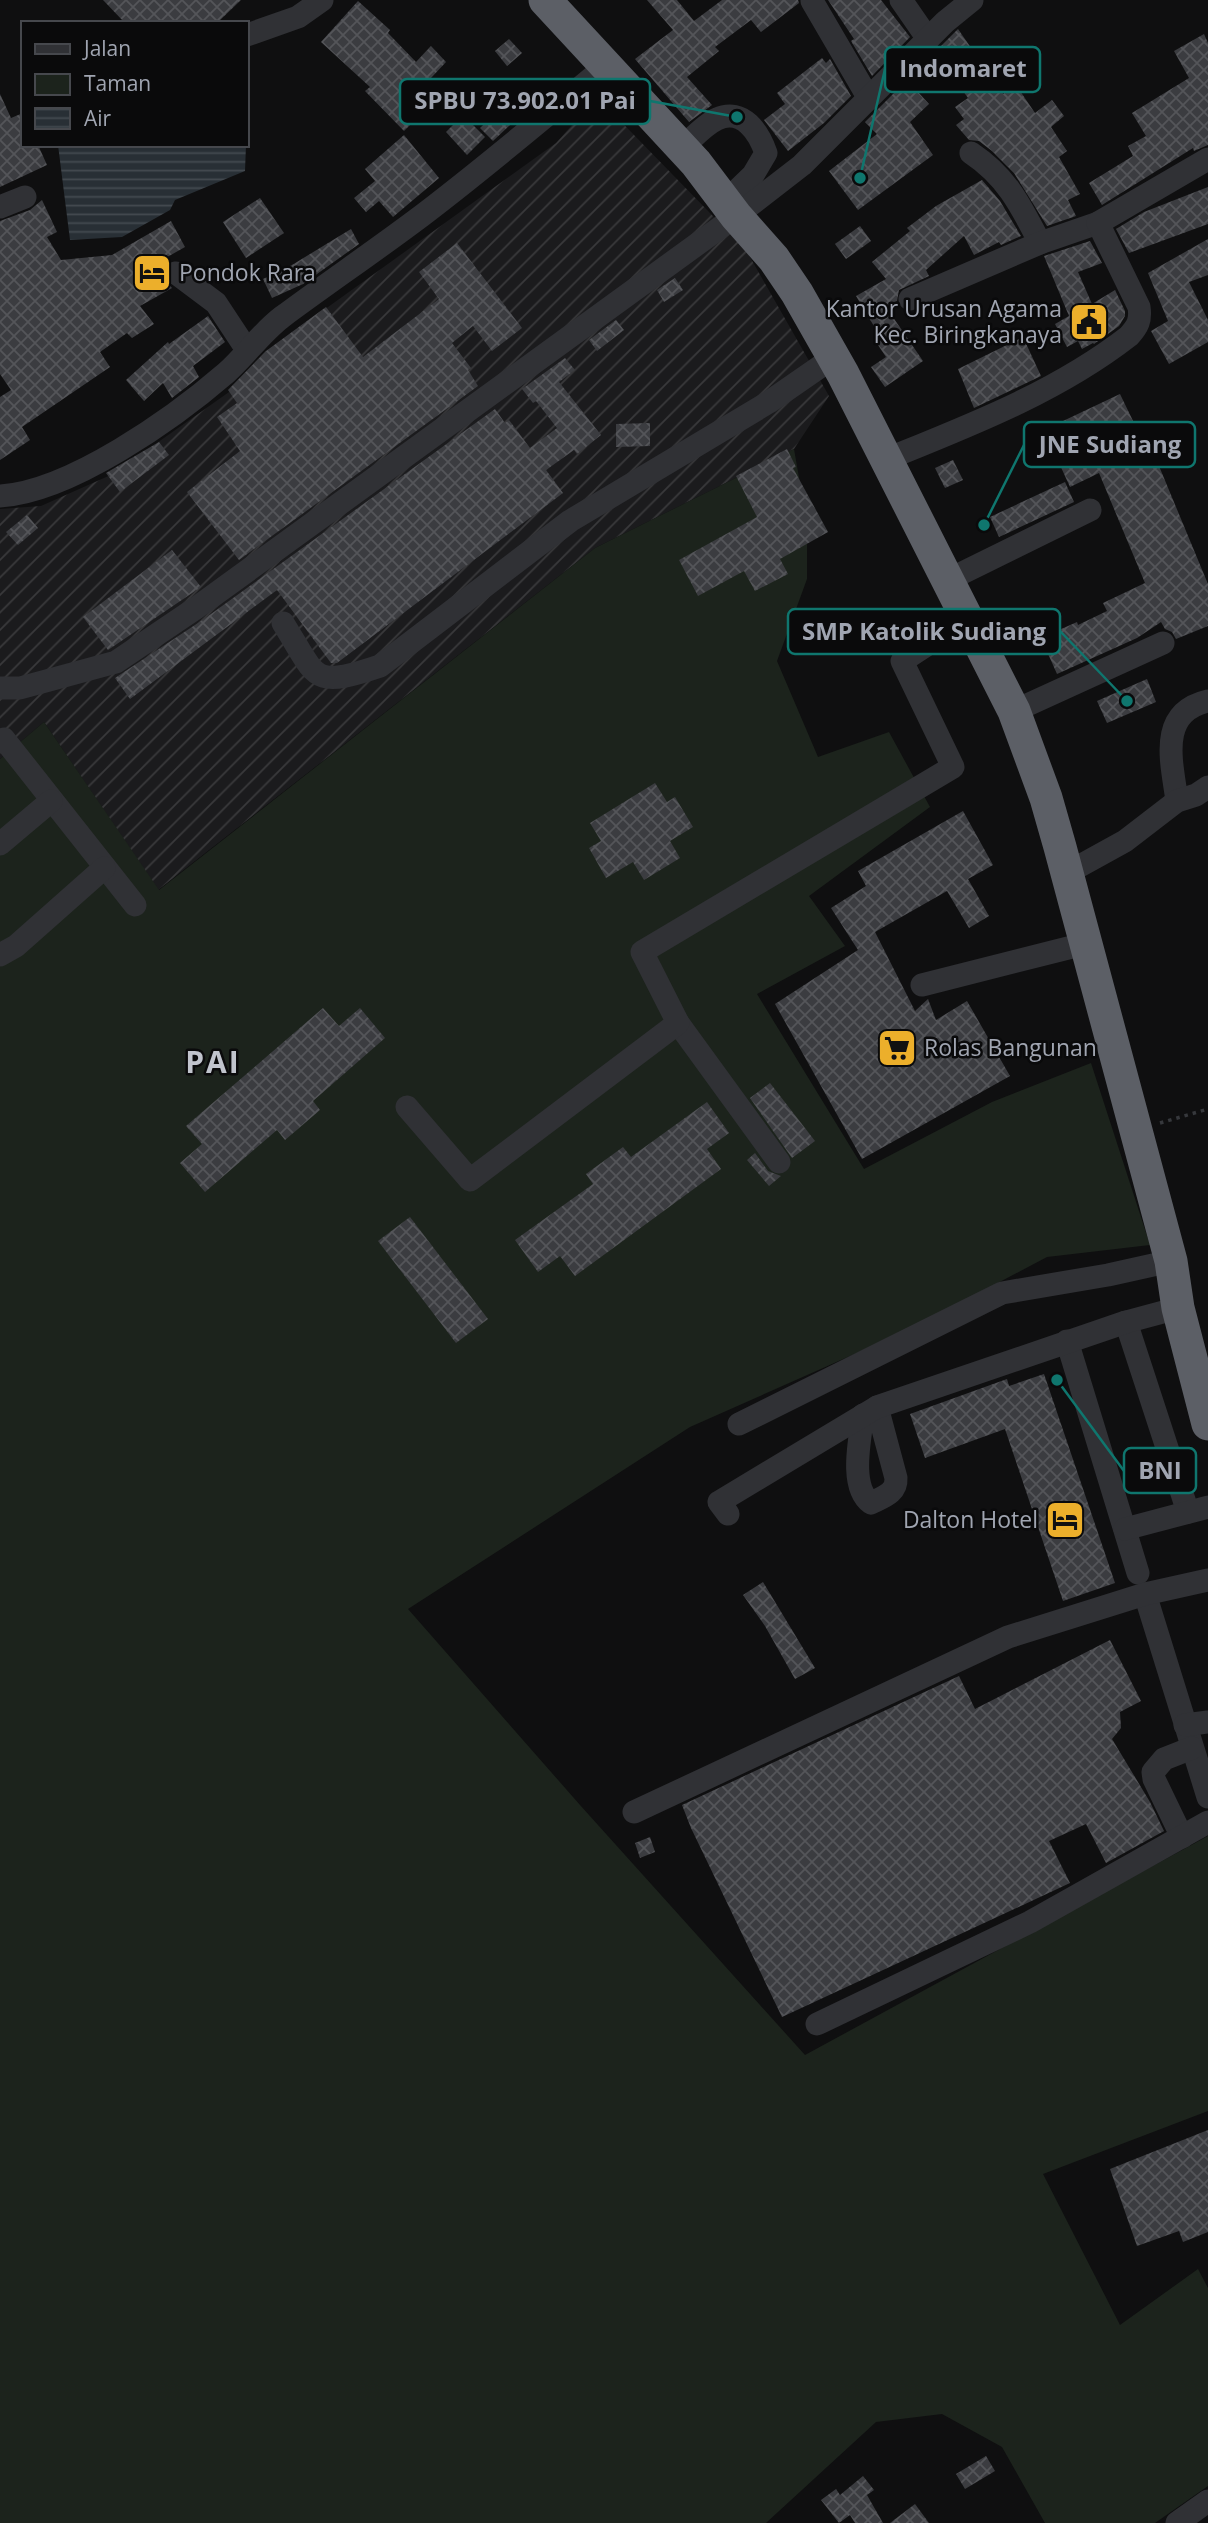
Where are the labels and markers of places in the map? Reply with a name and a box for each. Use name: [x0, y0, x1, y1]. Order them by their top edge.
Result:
callout: Indomaret: [885, 47, 1040, 92]
callout: SPBU 73.902.01 Pai: [400, 79, 650, 124]
hotel icon: Pondok Rara: [131, 252, 173, 294]
place label: Pondok Rara: [179, 256, 316, 288]
place label: Kantor Urusan Agama Kec. Biringkanaya: [826, 292, 1062, 350]
public building icon: Kantor Urusan Agama Kec. Biringkanaya: [1068, 301, 1110, 343]
callout: JNE Sudiang: [1024, 422, 1195, 467]
callout: SMP Katolik Sudiang: [788, 609, 1060, 654]
supermarket icon: Rolas Bangunan: [876, 1027, 918, 1069]
place label: Rolas Bangunan: [924, 1031, 1097, 1063]
callout: BNI: [1124, 1448, 1196, 1493]
hotel icon: Dalton Hotel: [1044, 1499, 1086, 1541]
place label: Dalton Hotel: [903, 1503, 1038, 1535]

